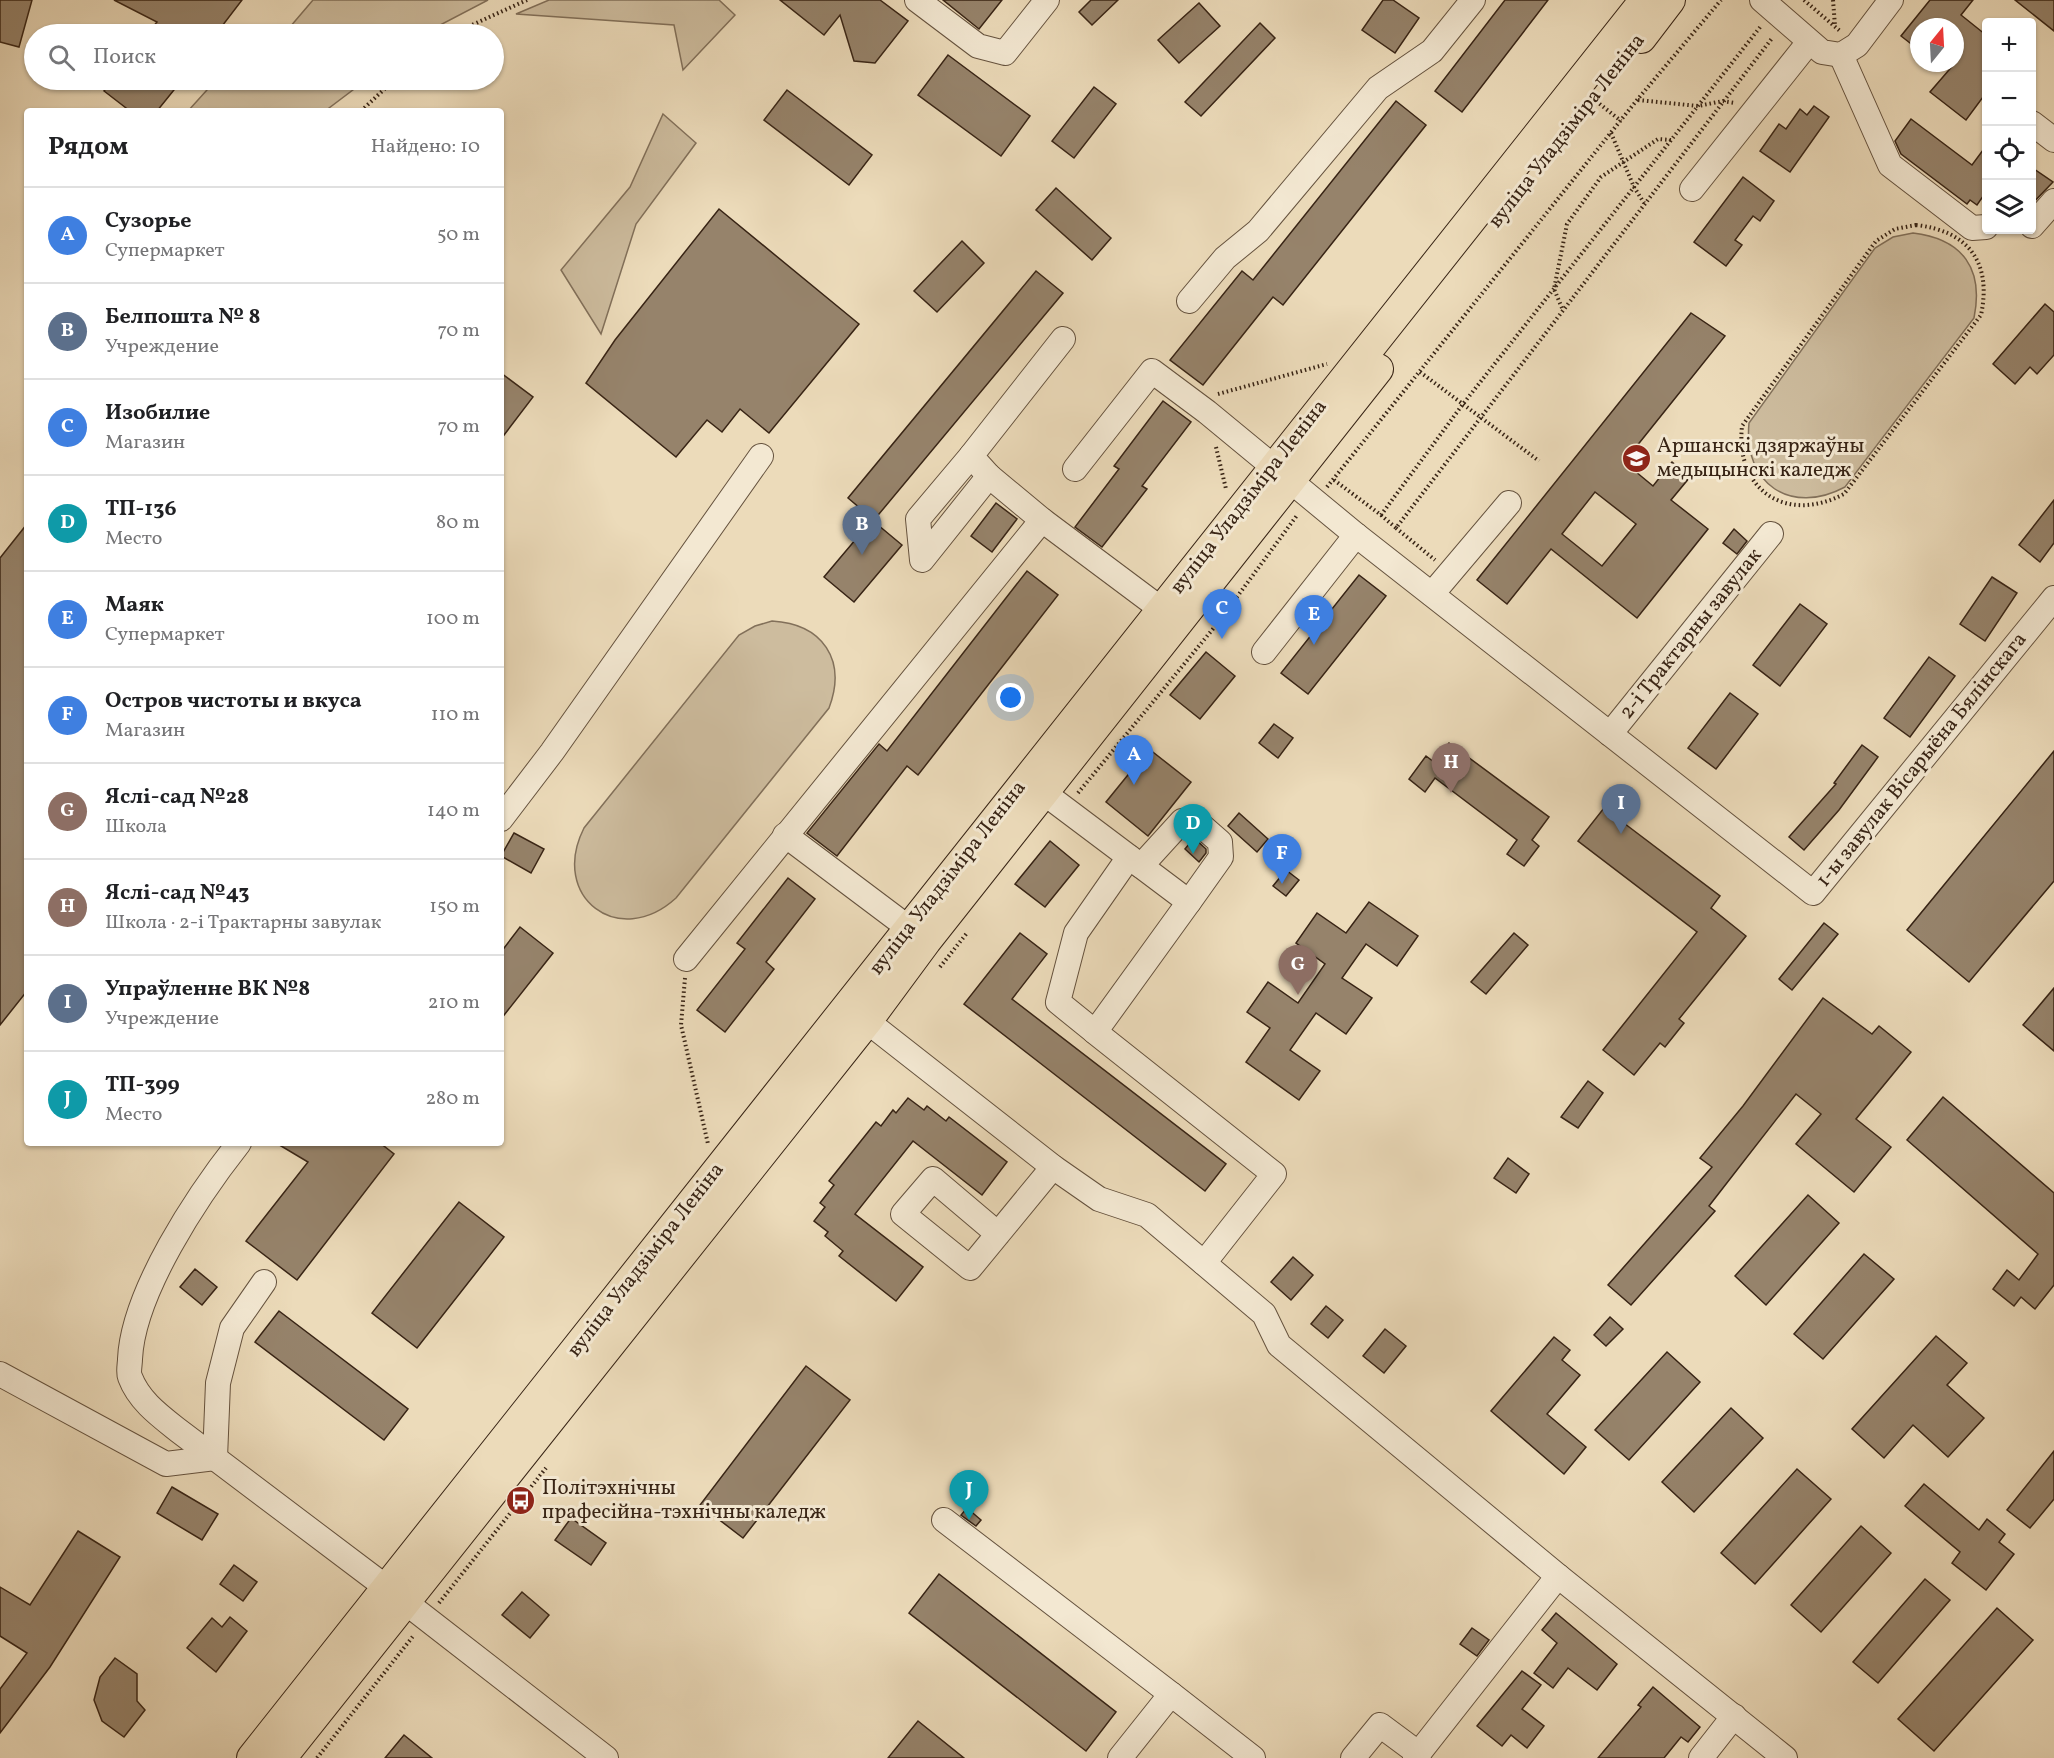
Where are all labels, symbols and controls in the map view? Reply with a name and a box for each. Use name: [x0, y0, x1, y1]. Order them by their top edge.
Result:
north arrow: [1910, 18, 1964, 72]
map controls: [1982, 18, 2036, 234]
button: +: [1982, 18, 2036, 72]
search box: [24, 24, 504, 90]
street label: вуліца Уладзіміра Леніна: [1482, 28, 1652, 234]
icon: search: [45, 41, 78, 74]
text: Поиск: [93, 42, 156, 73]
button: −: [1982, 72, 2036, 126]
button: locate: [1982, 126, 2036, 180]
text: Рядом: [48, 129, 128, 165]
text: Найдено: 10: [371, 133, 480, 161]
button: layers: [1982, 180, 2036, 234]
text: Сузорье: [105, 206, 192, 237]
text: A: [60, 221, 75, 249]
text: 50 m: [437, 221, 480, 249]
text: Супермаркет: [105, 237, 225, 265]
text: Белпошта № 8: [105, 302, 260, 333]
text: B: [61, 317, 74, 345]
text: 70 m: [437, 317, 480, 345]
text: Учреждение: [105, 333, 219, 361]
street label: вуліца Уладзіміра Леніна: [1164, 394, 1334, 600]
text: Изобилие: [105, 398, 210, 429]
text: C: [61, 413, 74, 441]
text: 70 m: [437, 413, 480, 441]
text: Магазин: [105, 429, 185, 457]
place label: Аршанскі дзяржаўны медыцынскі каледж: [1657, 432, 1864, 485]
school or university icon: Аршанскі дзяржаўны медыцынскі каледж: [1620, 442, 1652, 474]
text: ТП-136: [105, 494, 177, 525]
pin: B: [842, 506, 882, 555]
text: D: [60, 509, 75, 537]
text: 80 m: [436, 509, 480, 537]
text: Место: [105, 525, 162, 553]
street label: 2-і Трактарны завулак: [1613, 542, 1769, 726]
text: Маяк: [105, 590, 164, 621]
pin: C: [1202, 590, 1242, 639]
pin: E: [1294, 596, 1334, 645]
text: E: [61, 605, 74, 633]
text: 100 m: [426, 605, 480, 633]
text: Супермаркет: [105, 621, 225, 649]
street label: 1-ы завулак Вісарыёна Бялінскага: [1810, 626, 2034, 894]
your location: [996, 683, 1025, 712]
text: Остров чистоты и вкуса: [105, 686, 362, 717]
text: F: [62, 701, 73, 729]
text: 110 m: [431, 701, 480, 729]
text: Магазин: [105, 717, 185, 745]
pin: A: [1114, 736, 1154, 785]
pin: H: [1432, 744, 1470, 793]
street label: вуліца Уладзіміра Леніна: [863, 775, 1033, 981]
text: Яслі-сад №28: [105, 782, 249, 813]
pin: I: [1602, 784, 1640, 834]
text: G: [60, 797, 75, 825]
text: 140 m: [427, 797, 480, 825]
pin: D: [1174, 804, 1212, 854]
text: Школа: [105, 813, 167, 841]
pin: F: [1262, 834, 1302, 884]
text: Яслі-сад №43: [105, 878, 249, 909]
text: H: [60, 893, 75, 921]
text: 150 m: [429, 893, 480, 921]
text: Школа · 2-і Трактарны завулак: [105, 909, 381, 937]
pin: G: [1278, 946, 1318, 995]
text: Упраўленне ВК №8: [105, 974, 310, 1005]
text: I: [64, 989, 71, 1017]
text: 210 m: [428, 989, 480, 1017]
text: Учреждение: [105, 1005, 219, 1033]
text: ТП-399: [105, 1070, 180, 1101]
text: J: [64, 1085, 71, 1113]
text: 280 m: [425, 1085, 480, 1113]
text: Место: [105, 1101, 162, 1129]
street label: вуліца Уладзіміра Леніна: [561, 1157, 731, 1363]
pin: J: [950, 1470, 988, 1520]
place label: Політэхнічны прафесійна-тэхнічны каледж: [542, 1474, 826, 1527]
bus stop icon: Політэхнічны прафесійна-тэхнічны каледж: [505, 1484, 537, 1516]

